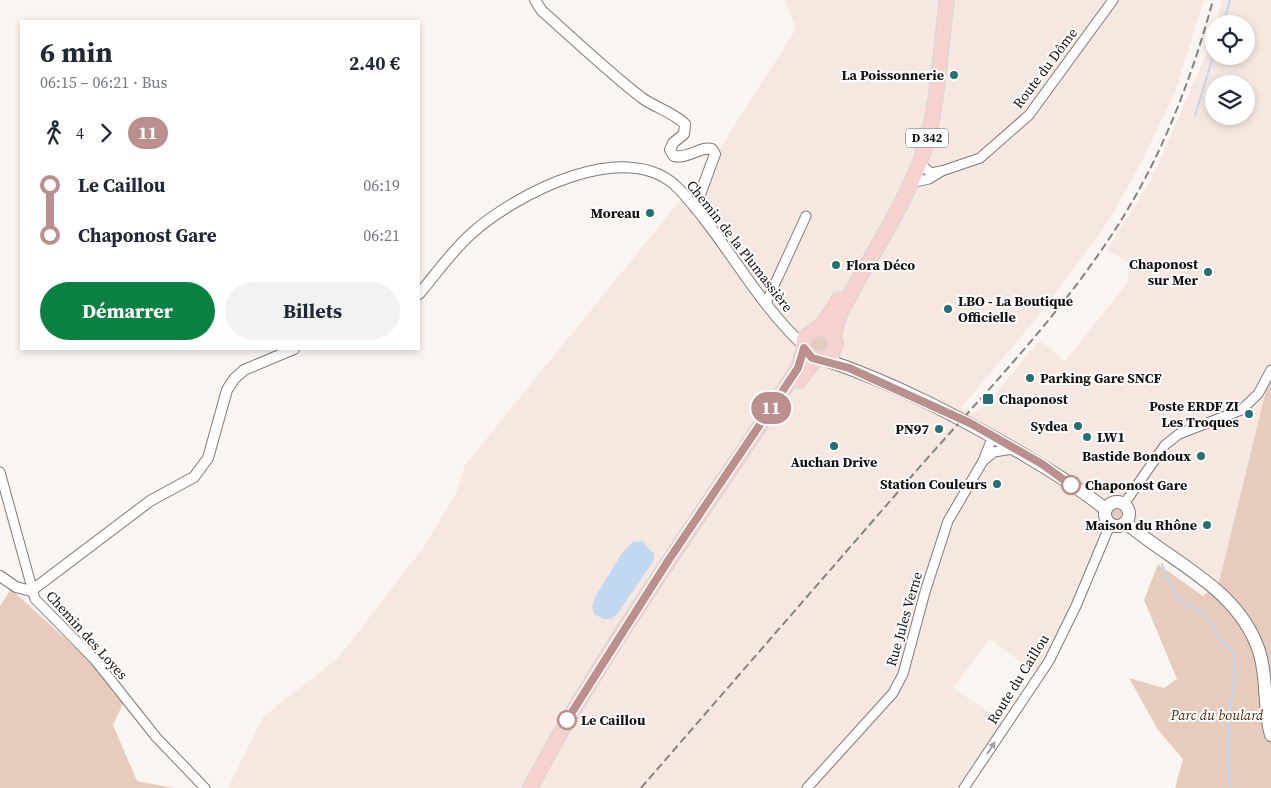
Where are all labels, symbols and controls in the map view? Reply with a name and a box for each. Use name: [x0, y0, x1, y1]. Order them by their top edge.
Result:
map controls: [1205, 15, 1255, 125]
button: locate: [1205, 15, 1255, 65]
street label: Route du Dôme: [1008, 24, 1082, 112]
text: 6 min: [40, 33, 113, 71]
text: 2.40 €: [349, 50, 400, 76]
place label: La Poissonnerie: [841, 65, 944, 85]
marker: La Poissonnerie: [948, 69, 960, 81]
text: 06:15 – 06:21 · Bus: [40, 71, 168, 93]
button: layers: [1205, 75, 1255, 125]
icon: walk: [40, 119, 68, 147]
icon: forward: [92, 119, 120, 147]
text: 11: [138, 120, 158, 145]
text: 4: [76, 122, 84, 144]
road number: D 342: [906, 128, 948, 148]
text: Le Caillou: [78, 172, 165, 198]
text: 06:19: [363, 174, 400, 196]
street label: Chemin de la Plumassière: [682, 176, 798, 316]
place label: Moreau: [591, 203, 640, 223]
marker: Moreau: [644, 207, 656, 219]
text: Chaponost Gare: [78, 222, 217, 248]
text: 06:21: [363, 224, 400, 246]
place label: Chaponost sur Mer: [1129, 254, 1199, 290]
place label: Flora Déco: [846, 255, 915, 275]
marker: Flora Déco: [830, 259, 842, 271]
marker: Chaponost sur Mer: [1202, 266, 1214, 278]
button: Démarrer: [40, 282, 215, 340]
button: Billets: [225, 282, 400, 340]
place label: LBO - La Boutique Officielle: [958, 291, 1073, 327]
marker: LBO - La Boutique Officielle: [942, 303, 954, 315]
place label: Parking Gare SNCF: [1040, 368, 1162, 388]
marker: Parking Gare SNCF: [1024, 372, 1036, 384]
place label: Chaponost: [999, 389, 1069, 409]
line badge: 11: [748, 392, 794, 424]
marker: Chaponost: [981, 392, 995, 406]
text: 11: [761, 395, 781, 420]
place label: Poste ERDF ZI Les Troques: [1149, 396, 1240, 432]
marker: Poste ERDF ZI Les Troques: [1243, 408, 1255, 420]
place label: Sydea: [1031, 416, 1069, 436]
place label: PN97: [895, 419, 929, 439]
marker: Sydea: [1072, 420, 1084, 432]
marker: PN97: [933, 423, 945, 435]
place label: LW1: [1097, 427, 1125, 447]
marker: LW1: [1081, 431, 1093, 443]
marker: Auchan Drive: [828, 440, 840, 452]
place label: Bastide Bondoux: [1082, 446, 1191, 466]
marker: Bastide Bondoux: [1195, 450, 1207, 462]
place label: Auchan Drive: [791, 452, 877, 472]
place label: Station Couleurs: [880, 474, 988, 494]
marker: Chaponost Gare: [1061, 475, 1081, 495]
place label: Chaponost Gare: [1085, 475, 1187, 495]
marker: Station Couleurs: [991, 478, 1003, 490]
place label: Maison du Rhône: [1085, 515, 1197, 535]
marker: Maison du Rhône: [1201, 519, 1213, 531]
street label: Rue Jules Verne: [881, 569, 927, 669]
street label: Chemin des Loyes: [42, 586, 132, 684]
street label: Route du Caillou: [982, 630, 1054, 728]
park label: Parc du boulard: [1170, 705, 1264, 725]
marker: Le Caillou: [557, 710, 577, 730]
place label: Le Caillou: [581, 710, 646, 730]
one-way arrow: [987, 741, 996, 754]

